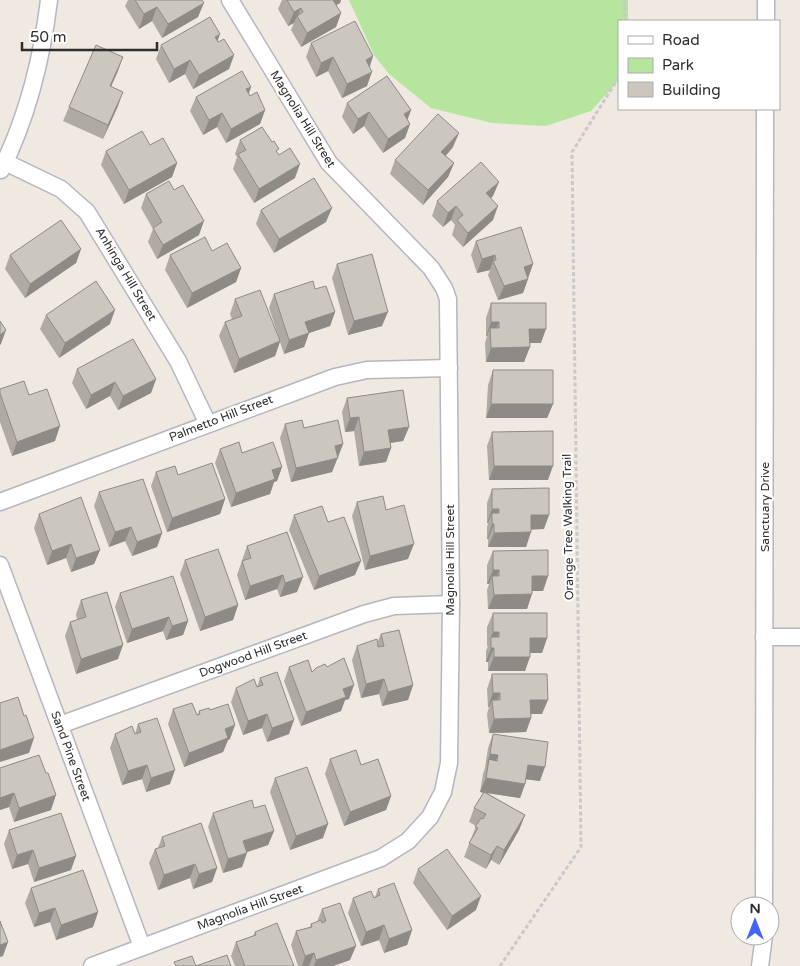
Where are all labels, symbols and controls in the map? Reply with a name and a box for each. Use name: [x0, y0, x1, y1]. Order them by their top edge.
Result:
scale bar: [22, 20, 158, 52]
legend: [618, 20, 780, 110]
text: 50 m: [30, 28, 67, 46]
text: Road: [662, 31, 700, 49]
text: Park: [662, 56, 694, 74]
street label: Magnolia Hill Street: [267, 68, 339, 170]
text: Building: [662, 81, 721, 99]
street label: Anhinga Hill Street: [93, 225, 160, 324]
street label: Palmetto Hill Street: [167, 392, 275, 444]
street label: Orange Tree Walking Trail: [560, 454, 576, 600]
street label: Sanctuary Drive: [758, 462, 772, 552]
street label: Magnolia Hill Street: [443, 504, 457, 616]
street label: Dogwood Hill Street: [197, 628, 309, 680]
street label: Sand Pine Street: [48, 709, 94, 803]
street label: Magnolia Hill Street: [195, 881, 305, 933]
north arrow: [730, 896, 780, 946]
text: N: [749, 900, 761, 917]

